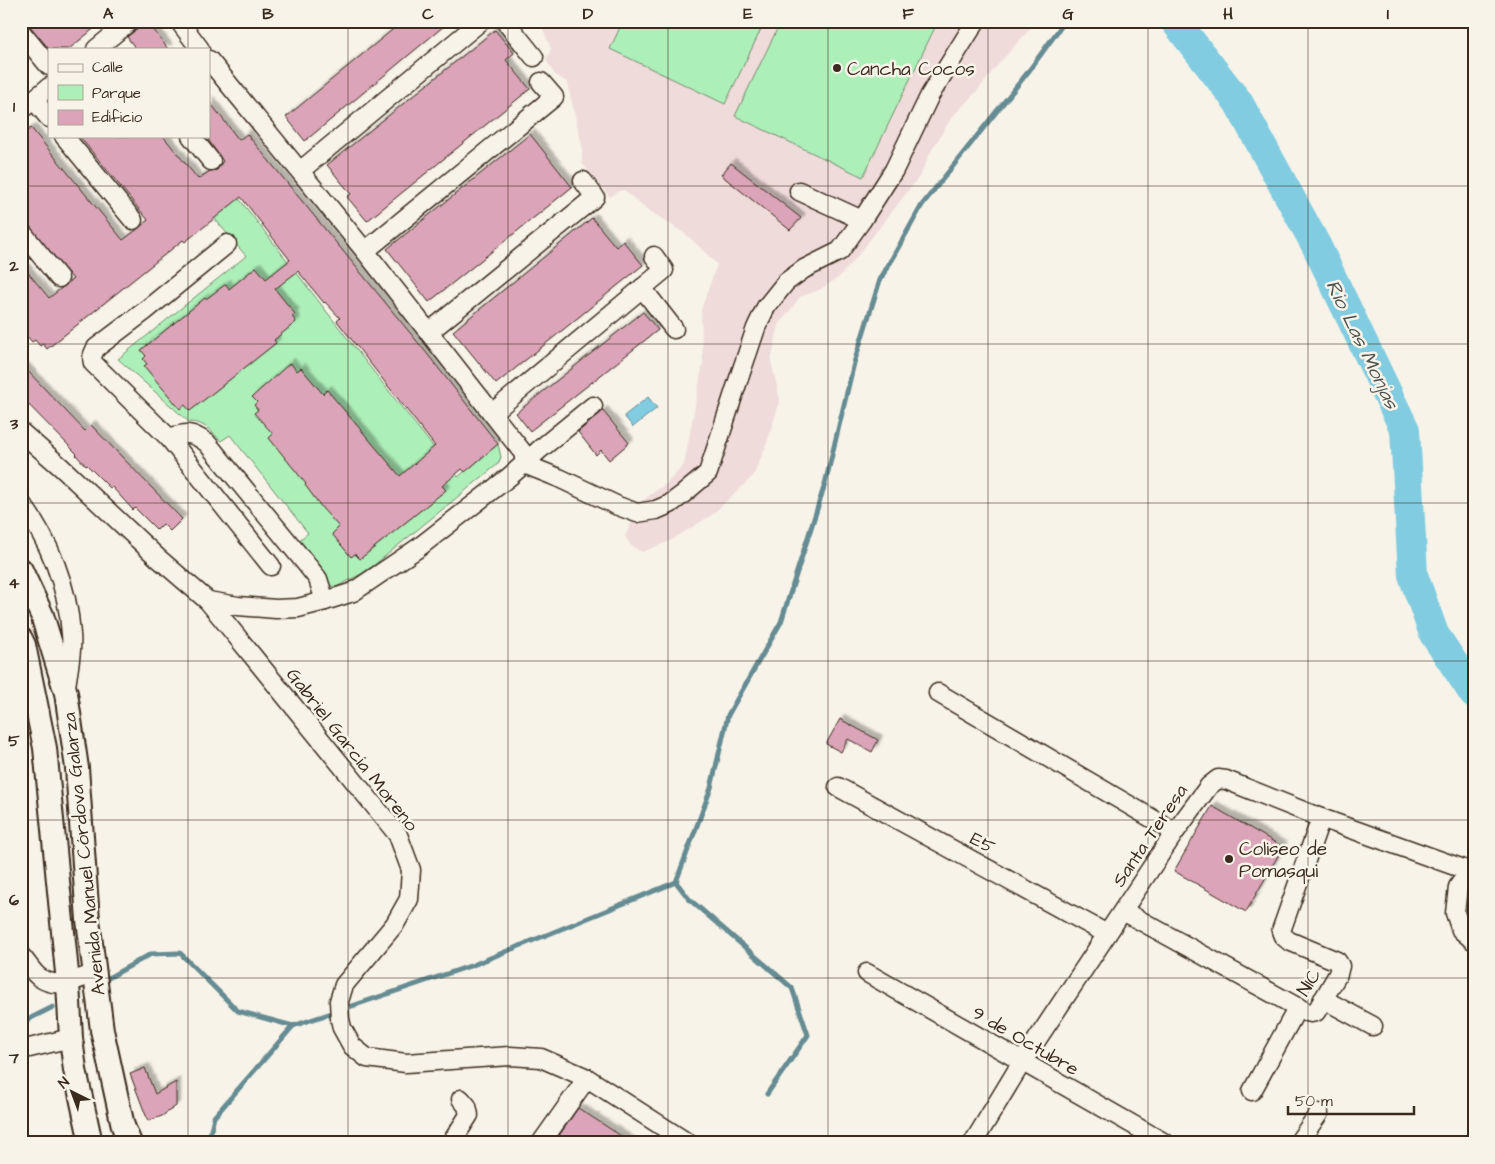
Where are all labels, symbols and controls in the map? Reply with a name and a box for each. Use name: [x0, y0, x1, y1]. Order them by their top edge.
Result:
text: A: [103, 3, 114, 25]
text: B: [262, 3, 274, 25]
text: C: [422, 3, 434, 25]
text: D: [583, 3, 594, 25]
text: E: [743, 3, 753, 25]
text: F: [902, 3, 914, 25]
text: G: [1062, 3, 1074, 25]
text: H: [1223, 3, 1233, 25]
text: I: [1387, 3, 1389, 25]
legend: [48, 48, 210, 138]
place label: Cancha Cocos: [847, 56, 975, 83]
text: Calle: [92, 57, 123, 78]
marker: Cancha Cocos: [831, 62, 843, 74]
text: Parque: [92, 83, 141, 104]
text: 1: [13, 96, 16, 118]
text: Edificio: [92, 107, 143, 128]
text: 2: [8, 255, 19, 277]
water label: Rio Las Monjas: [1319, 275, 1406, 414]
text: 3: [9, 413, 19, 435]
text: 4: [9, 572, 20, 594]
street label: Gabriel García Moreno: [279, 663, 424, 838]
street label: Avenida Manuel Córdova Galarza: [56, 711, 113, 997]
text: 5: [8, 730, 20, 752]
street label: Santa Teresa: [1106, 779, 1195, 892]
street label: E5: [965, 826, 1000, 861]
place label: Coliseo de Pomasqui: [1239, 836, 1327, 885]
marker: Coliseo de Pomasqui: [1223, 853, 1235, 865]
text: 6: [9, 889, 19, 911]
street label: N1C: [1290, 963, 1328, 1002]
street label: 9 de Octubre: [967, 1000, 1084, 1083]
text: 7: [8, 1047, 19, 1069]
north arrow: [48, 1066, 98, 1116]
text: N: [54, 1073, 74, 1093]
scale bar: [1288, 1084, 1414, 1116]
text: 50 m: [1295, 1091, 1333, 1112]

